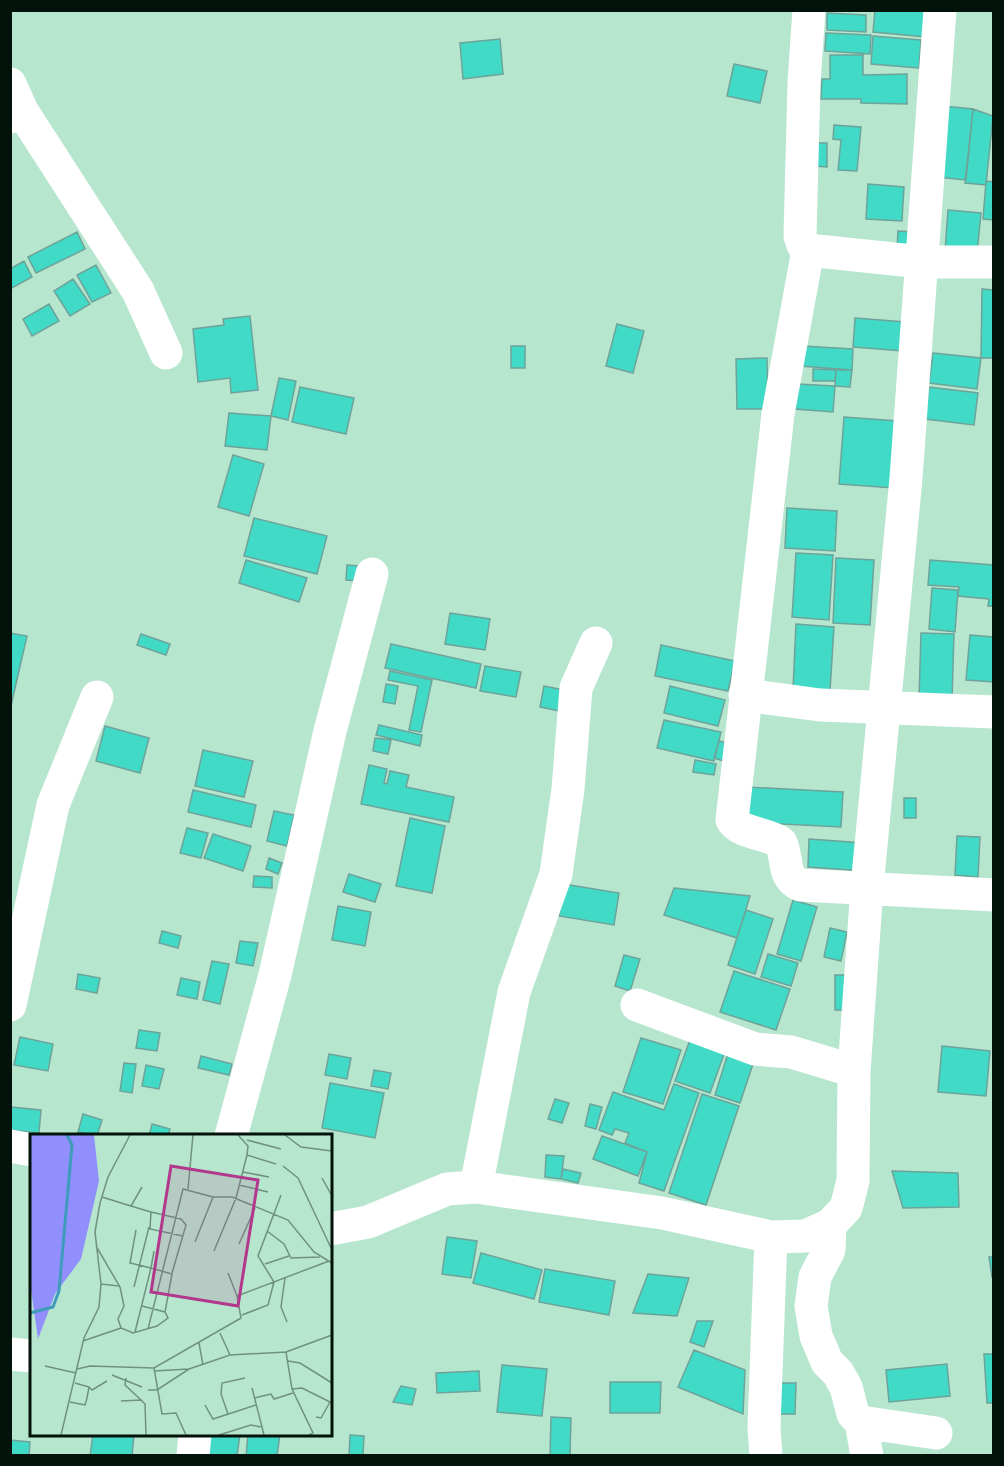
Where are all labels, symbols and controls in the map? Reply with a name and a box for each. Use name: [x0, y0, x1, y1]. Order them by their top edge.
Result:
inset map: [30, 1134, 332, 1436]

